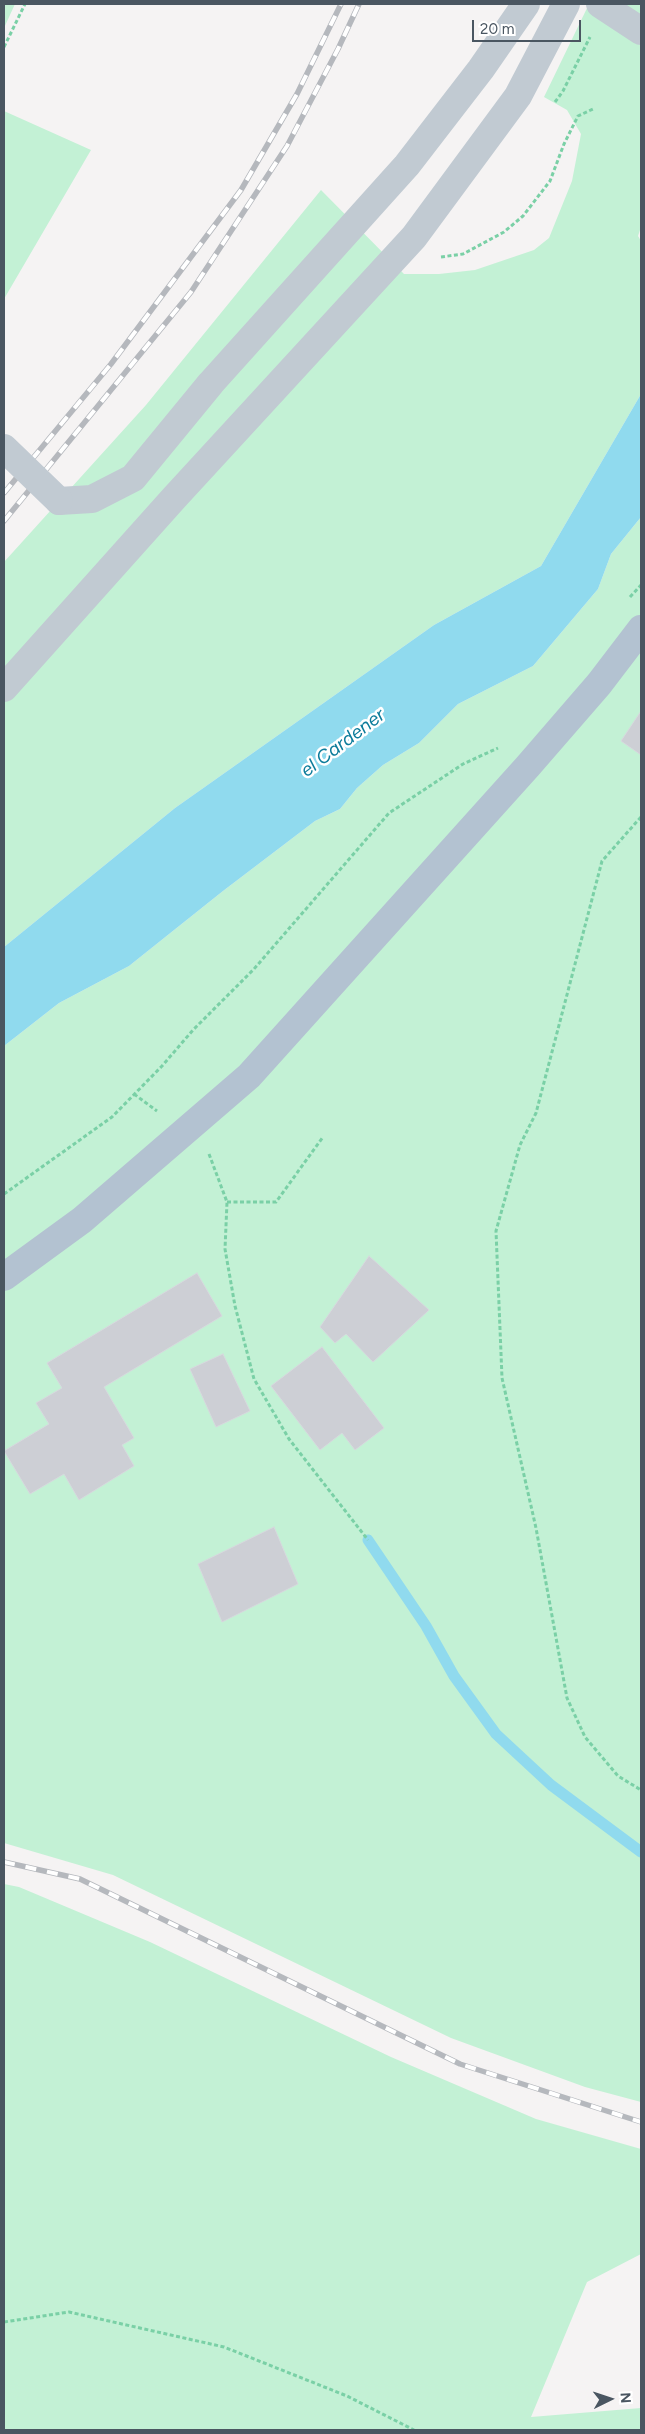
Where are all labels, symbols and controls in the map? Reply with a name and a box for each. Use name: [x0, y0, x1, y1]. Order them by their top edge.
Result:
scale bar: [475, 10, 584, 42]
text: 20 m: [480, 20, 514, 38]
water label: el Cardener: [296, 704, 390, 782]
north arrow: [585, 2374, 635, 2424]
text: N: [617, 2392, 634, 2404]

